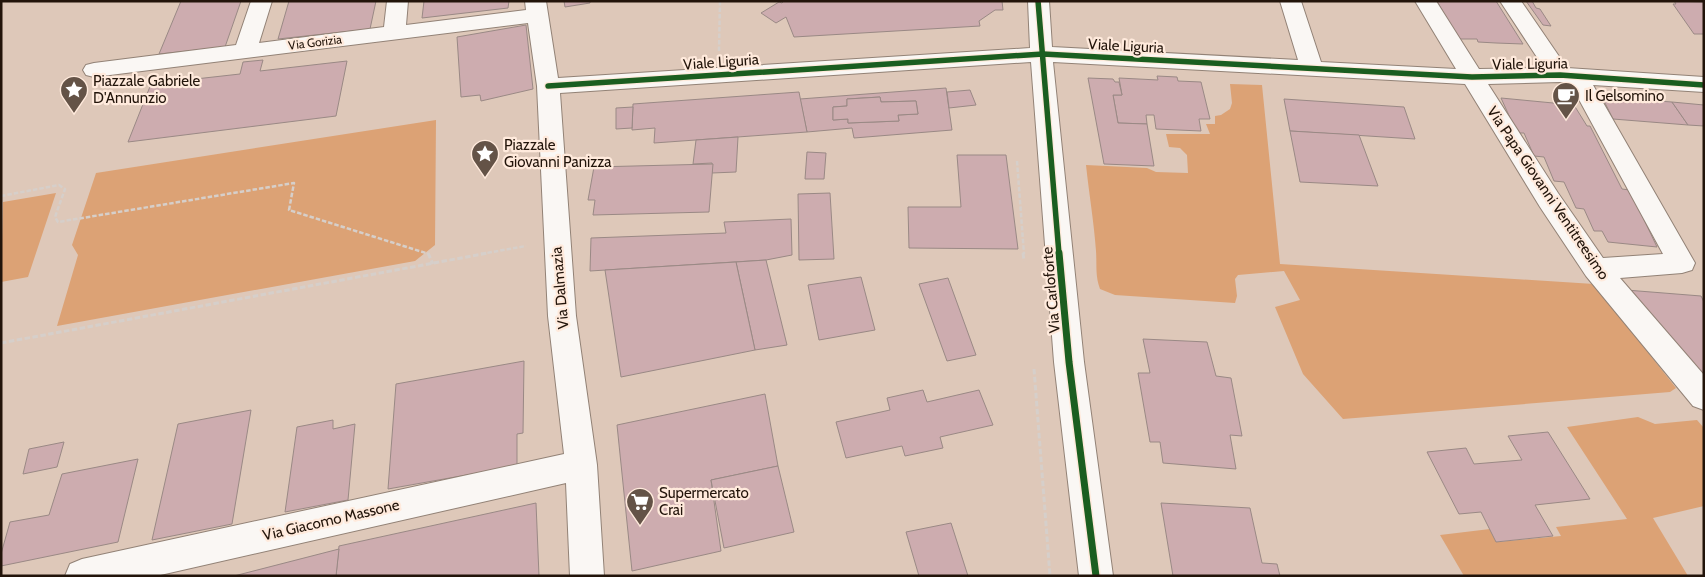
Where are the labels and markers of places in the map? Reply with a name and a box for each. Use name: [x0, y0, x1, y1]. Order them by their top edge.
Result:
place label: Piazzale Gabriele D'Annunzio: [93, 72, 200, 107]
place icon: Piazzale Gabriele D'Annunzio: [59, 75, 89, 114]
cafe icon: Il Gelsomino: [1551, 81, 1581, 120]
place label: Il Gelsomino: [1585, 87, 1664, 105]
place label: Piazzale Giovanni Panizza: [504, 136, 612, 171]
place icon: Piazzale Giovanni Panizza: [470, 139, 500, 178]
place label: Supermercato Crai: [659, 484, 749, 519]
supermarket icon: Supermercato Crai: [625, 487, 655, 526]

